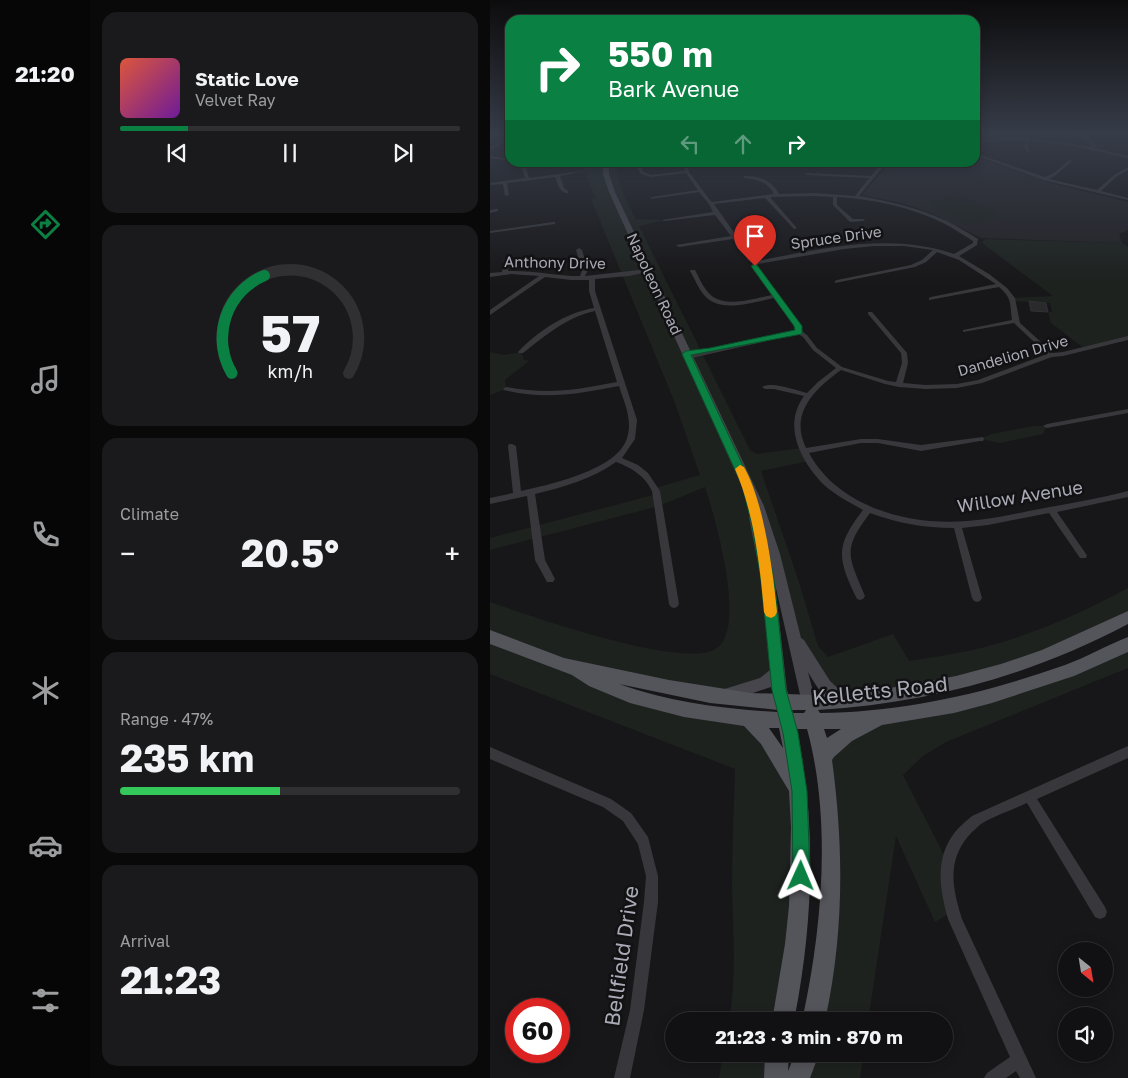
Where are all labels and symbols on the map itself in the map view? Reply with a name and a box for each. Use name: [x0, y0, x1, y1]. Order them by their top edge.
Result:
pin: [734, 215, 776, 266]
street label: Spruce Drive: [789, 222, 883, 252]
street label: Napoleon Road: [623, 230, 686, 337]
street label: Anthony Drive: [504, 252, 606, 272]
street label: Dandelion Drive: [955, 331, 1070, 379]
street label: Willow Avenue: [956, 475, 1084, 517]
street label: Kelletts Road: [811, 670, 949, 710]
position arrow: [774, 849, 826, 901]
street label: Bellfield Drive: [598, 884, 644, 1028]
north arrow: [1058, 942, 1112, 998]
speed limit sign: 60: [505, 998, 570, 1063]

